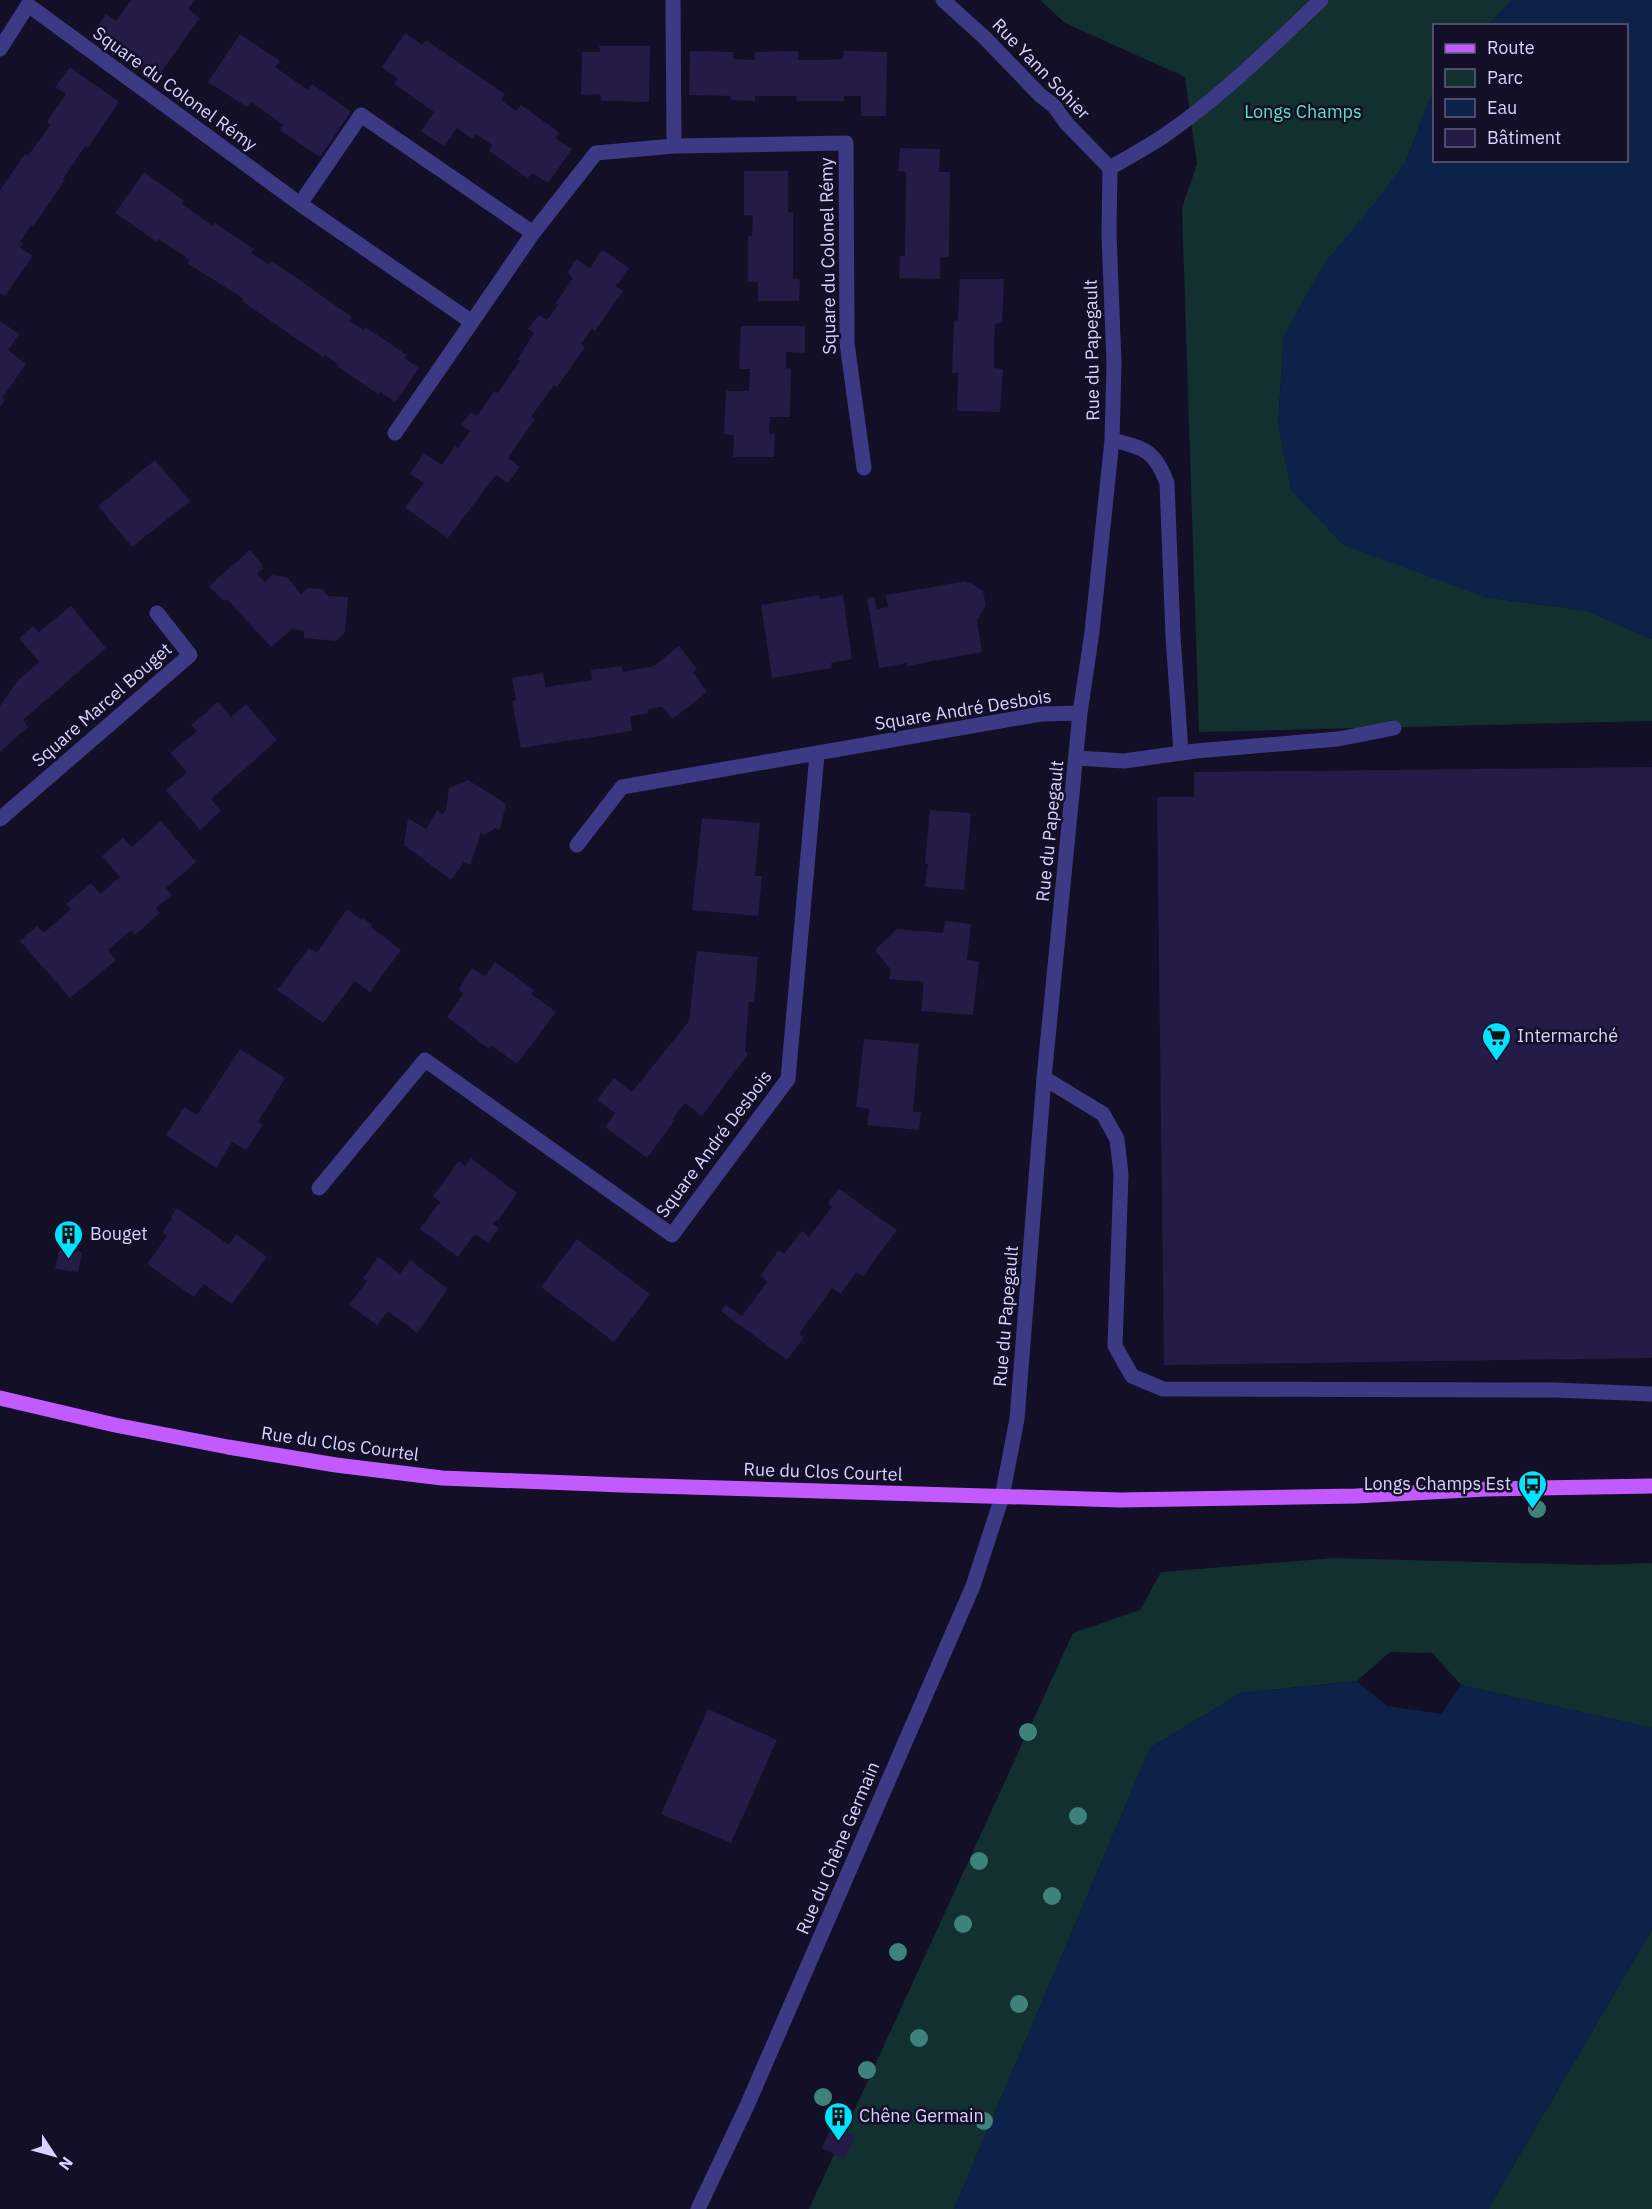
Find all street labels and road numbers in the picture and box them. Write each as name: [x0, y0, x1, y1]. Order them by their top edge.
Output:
street label: Rue Yann Sohier: [987, 13, 1096, 124]
street label: Square du Colonel Rémy: [89, 21, 262, 156]
street label: Square du Colonel Rémy: [814, 157, 841, 355]
street label: Rue du Papegault: [1079, 279, 1104, 421]
street label: Square Marcel Bouget: [27, 638, 176, 772]
street label: Square André Desbois: [873, 684, 1053, 735]
street label: Rue du Papegault: [1031, 759, 1068, 903]
street label: Square André Desbois: [651, 1065, 777, 1222]
street label: Rue du Papegault: [988, 1244, 1023, 1388]
street label: Rue du Clos Courtel: [260, 1421, 421, 1466]
street label: Rue du Clos Courtel: [743, 1457, 903, 1486]
street label: Rue du Chêne Germain: [791, 1758, 884, 1938]

